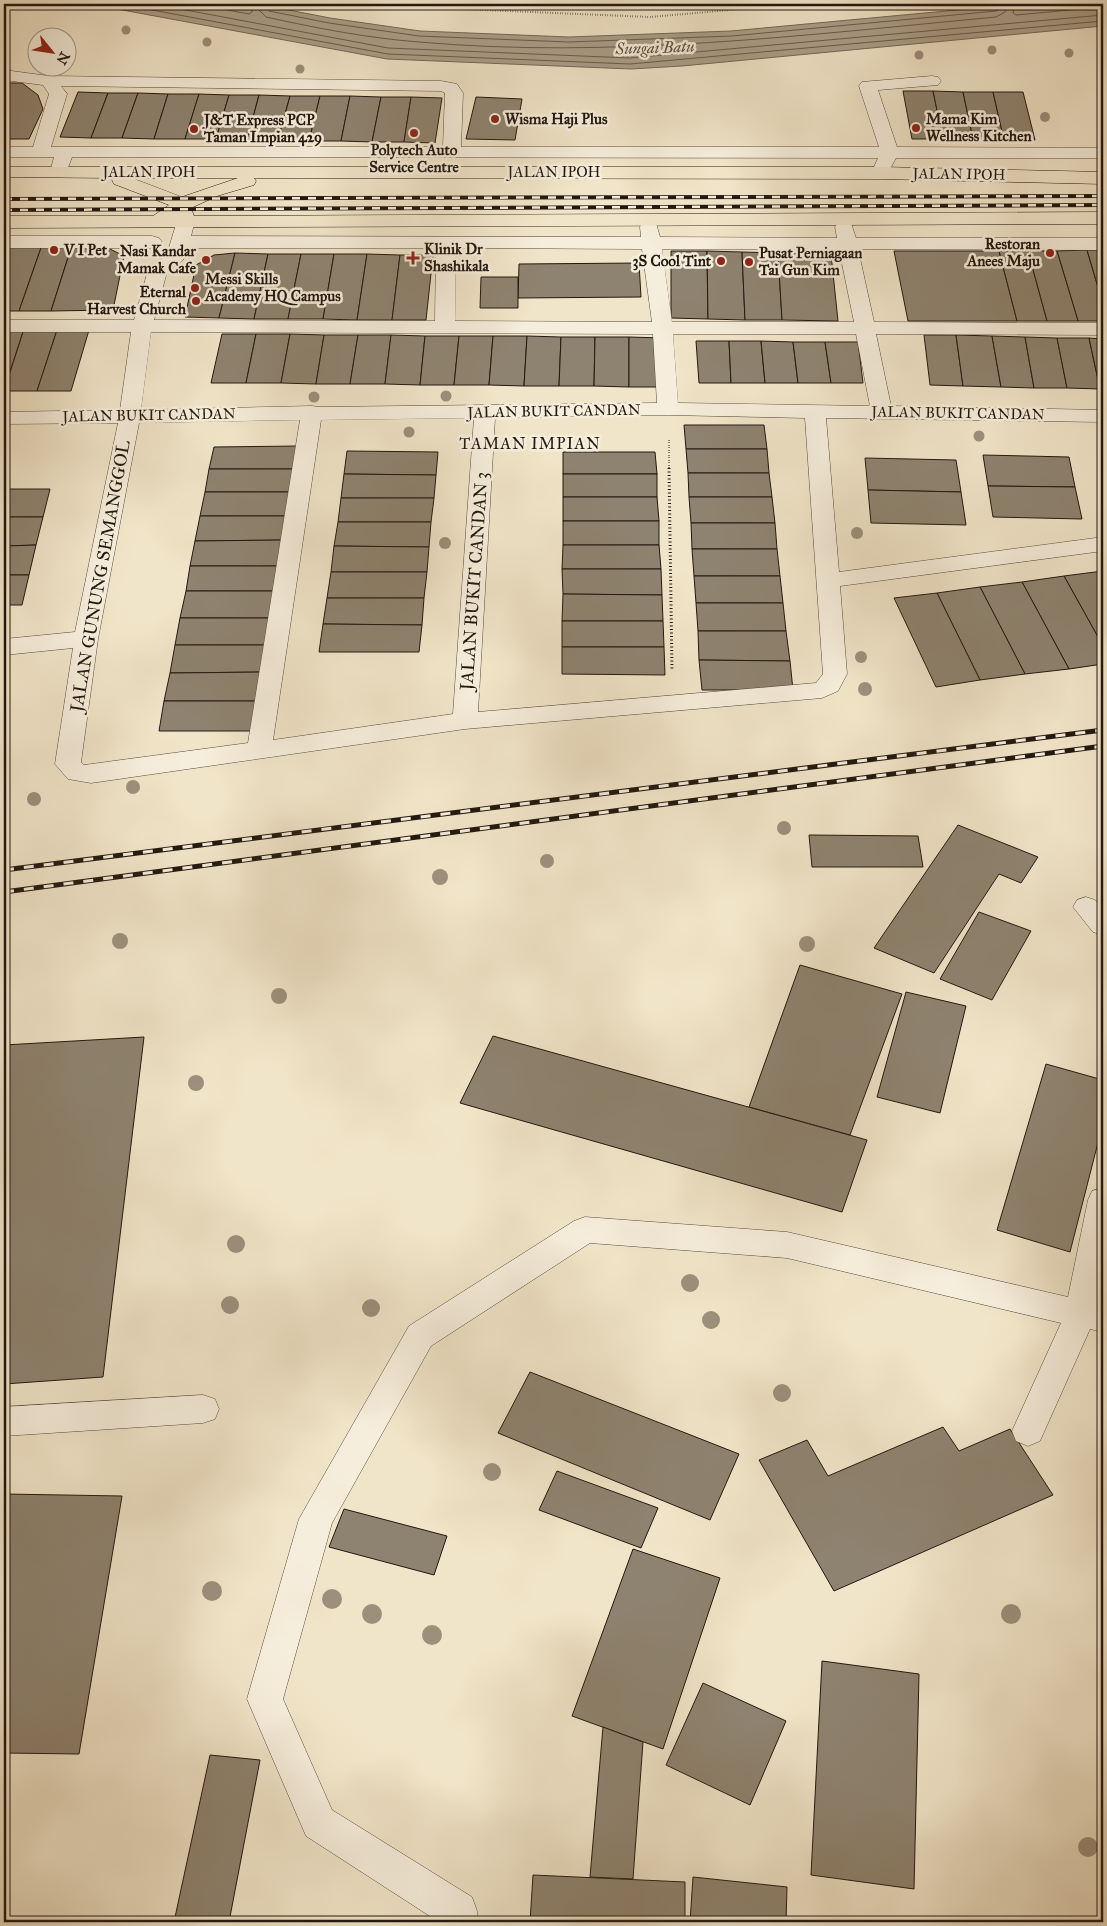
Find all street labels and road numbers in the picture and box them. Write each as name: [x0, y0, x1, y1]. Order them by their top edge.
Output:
street label: JALAN IPOH: [101, 163, 195, 182]
street label: JALAN IPOH: [506, 163, 600, 182]
street label: JALAN IPOH: [910, 164, 1006, 185]
street label: JALAN BUKIT CANDAN: [465, 400, 641, 423]
street label: JALAN BUKIT CANDAN: [869, 402, 1045, 425]
street label: JALAN BUKIT CANDAN: [60, 404, 236, 427]
street label: JALAN GUNUNG SEMANGGOL: [65, 438, 136, 716]
street label: JALAN BUKIT CANDAN 3: [455, 471, 494, 693]

